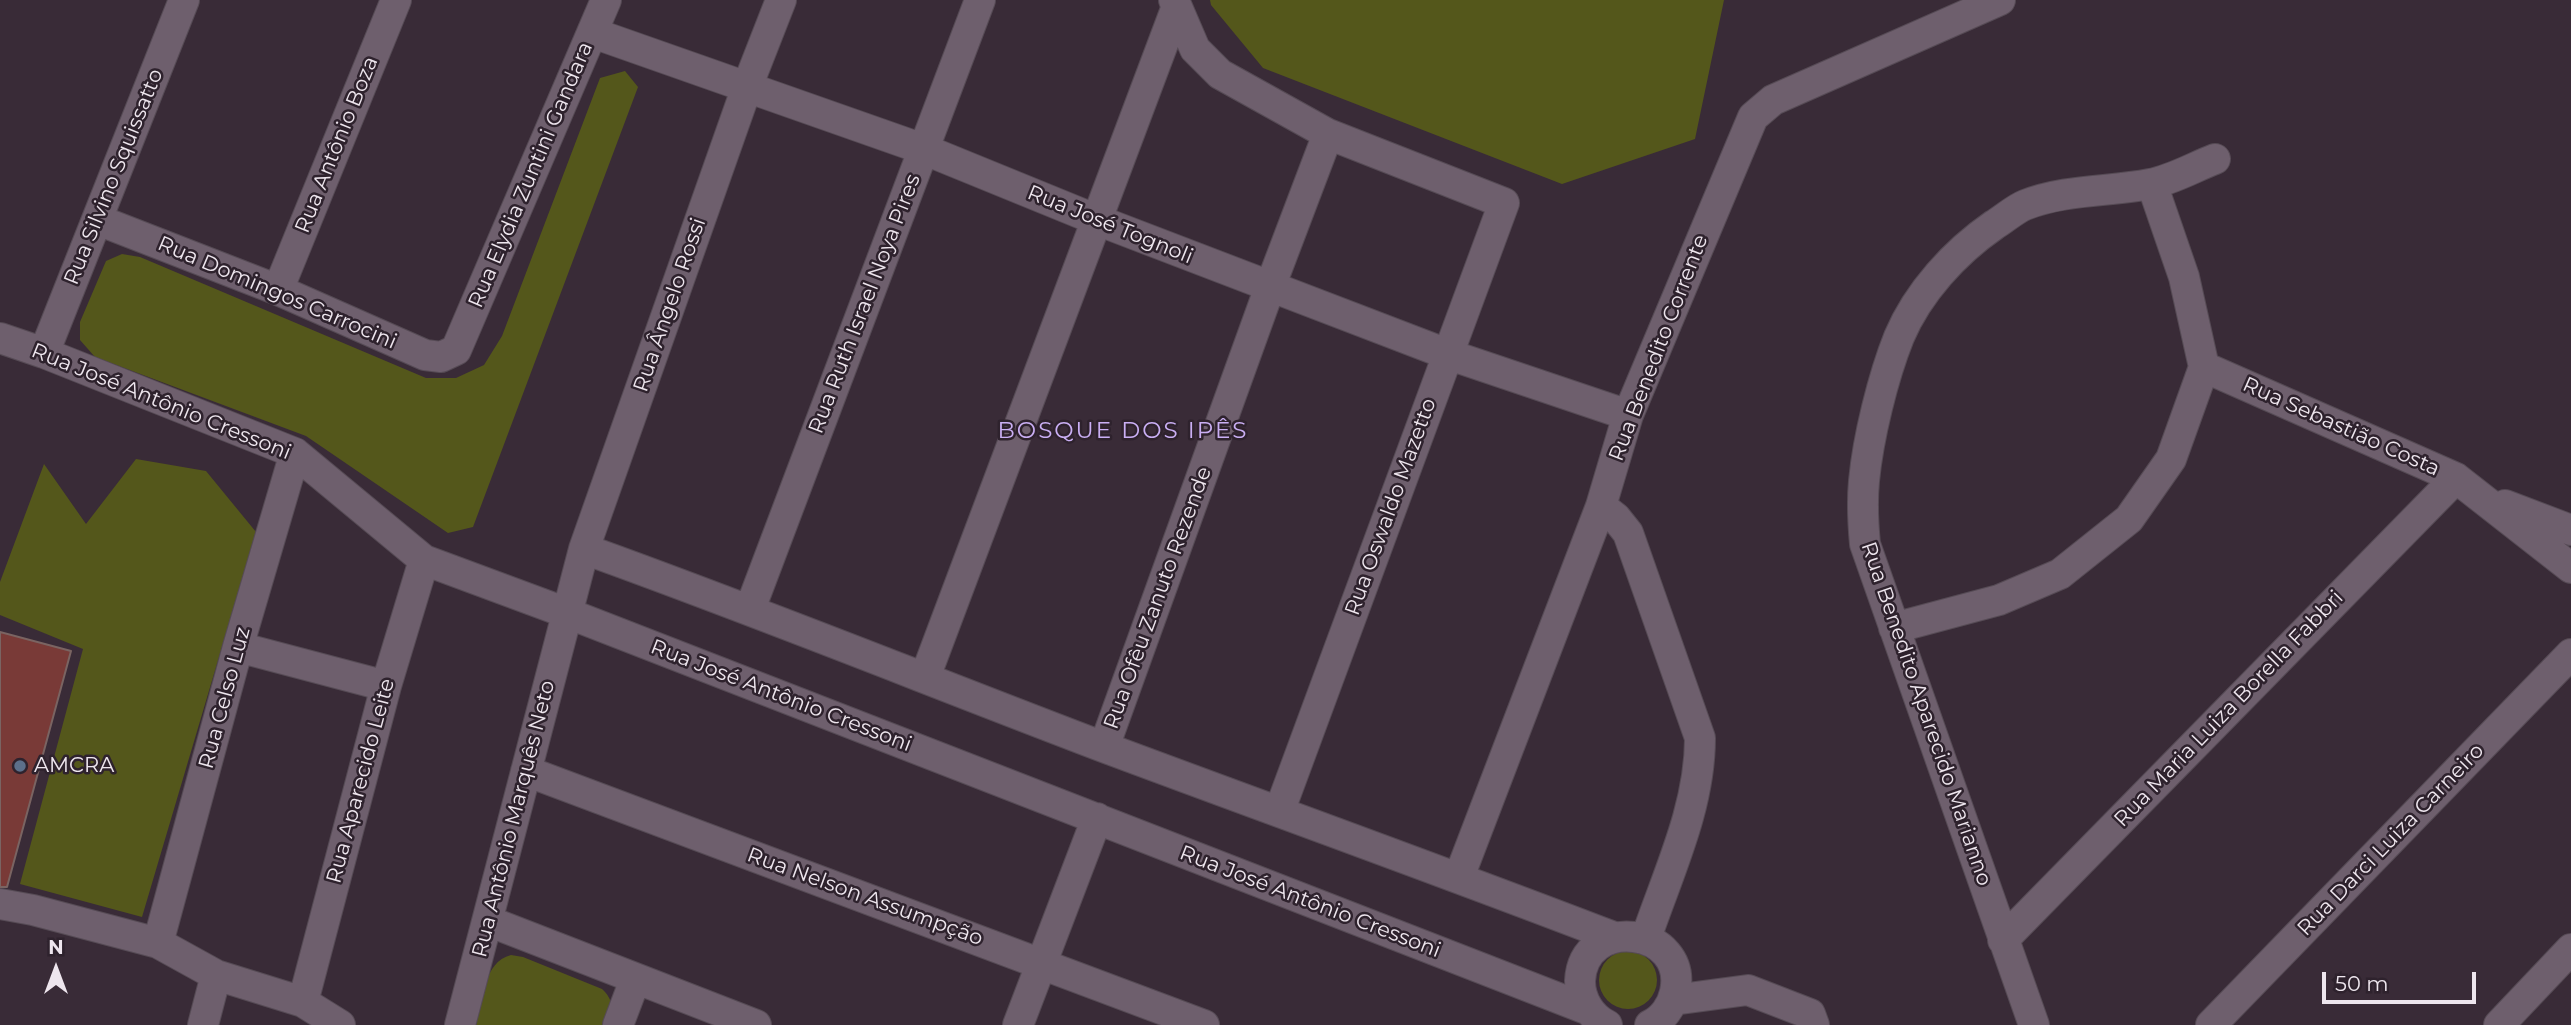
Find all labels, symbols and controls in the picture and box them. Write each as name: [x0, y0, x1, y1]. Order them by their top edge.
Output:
street label: Rua Elydia Zuntini Gandara: [463, 38, 599, 312]
street label: Rua Antônio Boza: [290, 53, 384, 237]
street label: Rua Silvino Squissatto: [59, 65, 169, 289]
street label: Rua Ruth Israel Noya Pires: [804, 171, 926, 437]
street label: Rua José Tognoli: [1023, 180, 1197, 270]
street label: Rua Ângelo Rossi: [628, 215, 712, 395]
street label: Rua Domingos Carrocini: [154, 231, 400, 355]
street label: Rua Benedito Corrente: [1604, 231, 1714, 465]
street label: Rua José Antônio Cressoni: [28, 338, 294, 466]
street label: Rua Sebastião Costa: [2239, 372, 2443, 482]
street label: Rua Oswaldo Mazetto: [1340, 395, 1442, 619]
district label: BOSQUE DOS IPÊS: [999, 417, 1247, 445]
street label: Rua Ofêu Zanuto Rezende: [1099, 463, 1217, 733]
street label: Rua Benedito Aparecido Marianno: [1855, 539, 1997, 889]
street label: Rua Maria Luiza Borella Fabbri: [2109, 586, 2349, 832]
street label: Rua Celso Luz: [194, 624, 256, 772]
street label: Rua José Antônio Cressoni: [647, 634, 915, 758]
street label: Rua Aparecido Leite: [322, 676, 400, 886]
street label: Rua Antônio Marquês Neto: [467, 678, 561, 960]
street label: Rua Darci Luiza Carneiro: [2292, 739, 2490, 941]
place label: AMCRA: [34, 753, 114, 779]
marker: AMCRA: [12, 758, 28, 774]
street label: Rua José Antônio Cressoni: [1176, 840, 1444, 964]
street label: Rua Nelson Assumpção: [744, 843, 986, 951]
north arrow: [21, 934, 91, 1004]
text: N: [48, 936, 64, 959]
scale bar: [2326, 958, 2480, 1002]
text: 50 m: [2335, 971, 2389, 996]

